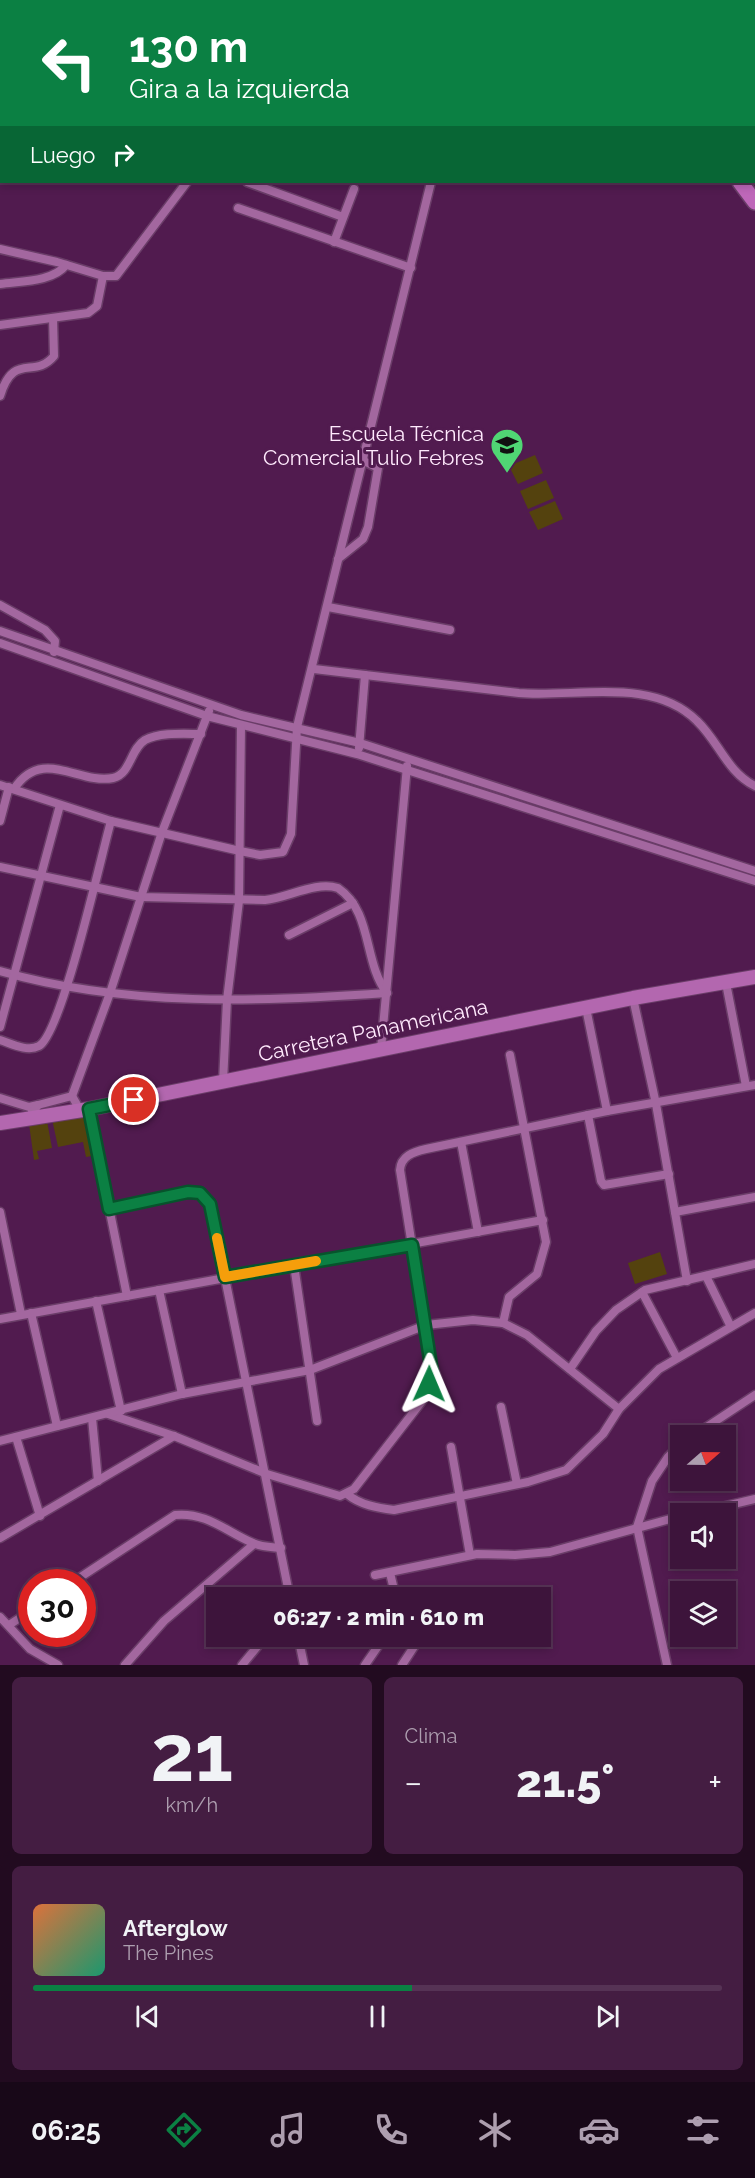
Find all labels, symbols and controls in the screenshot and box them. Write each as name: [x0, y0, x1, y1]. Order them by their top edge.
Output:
text: 130 m: [129, 23, 248, 72]
icon: left: [30, 24, 108, 102]
text: Gira a la izquierda: [129, 73, 350, 104]
icon: right: [107, 138, 140, 171]
text: Luego: [30, 142, 95, 168]
place label: Escuela Técnica Comercial Tulio Febres: [263, 421, 484, 470]
school or university icon: Escuela Técnica Comercial Tulio Febres: [489, 427, 525, 474]
street label: Carretera Panamericana: [256, 993, 490, 1067]
pin: [108, 1074, 159, 1125]
icon: arrive: [117, 1083, 150, 1116]
position arrow: [397, 1352, 461, 1416]
north arrow: [670, 1425, 736, 1491]
map controls: [670, 1425, 736, 1647]
button: sound: [670, 1503, 736, 1569]
speed limit sign: 30: [18, 1569, 96, 1647]
button: layers: [670, 1581, 736, 1647]
text: 06:27 · 2 min · 610 m: [273, 1604, 484, 1630]
text: 21: [150, 1708, 233, 1799]
text: Clima: [405, 1724, 457, 1748]
text: 21.5°: [516, 1755, 615, 1808]
text: −: [405, 1763, 422, 1802]
text: +: [708, 1763, 722, 1802]
text: km/h: [165, 1793, 218, 1817]
text: Afterglow: [123, 1915, 228, 1941]
text: The Pines: [123, 1941, 214, 1965]
icon: previous: [131, 2000, 164, 2033]
icon: pause: [361, 2000, 394, 2033]
icon: next: [591, 2000, 624, 2033]
icon: directions: [163, 2109, 205, 2151]
icon: music: [267, 2109, 309, 2151]
icon: phone: [370, 2109, 412, 2151]
icon: climate: [474, 2109, 516, 2151]
icon: car: [578, 2109, 620, 2151]
icon: filters: [682, 2109, 724, 2151]
text: 06:25: [31, 2115, 101, 2146]

